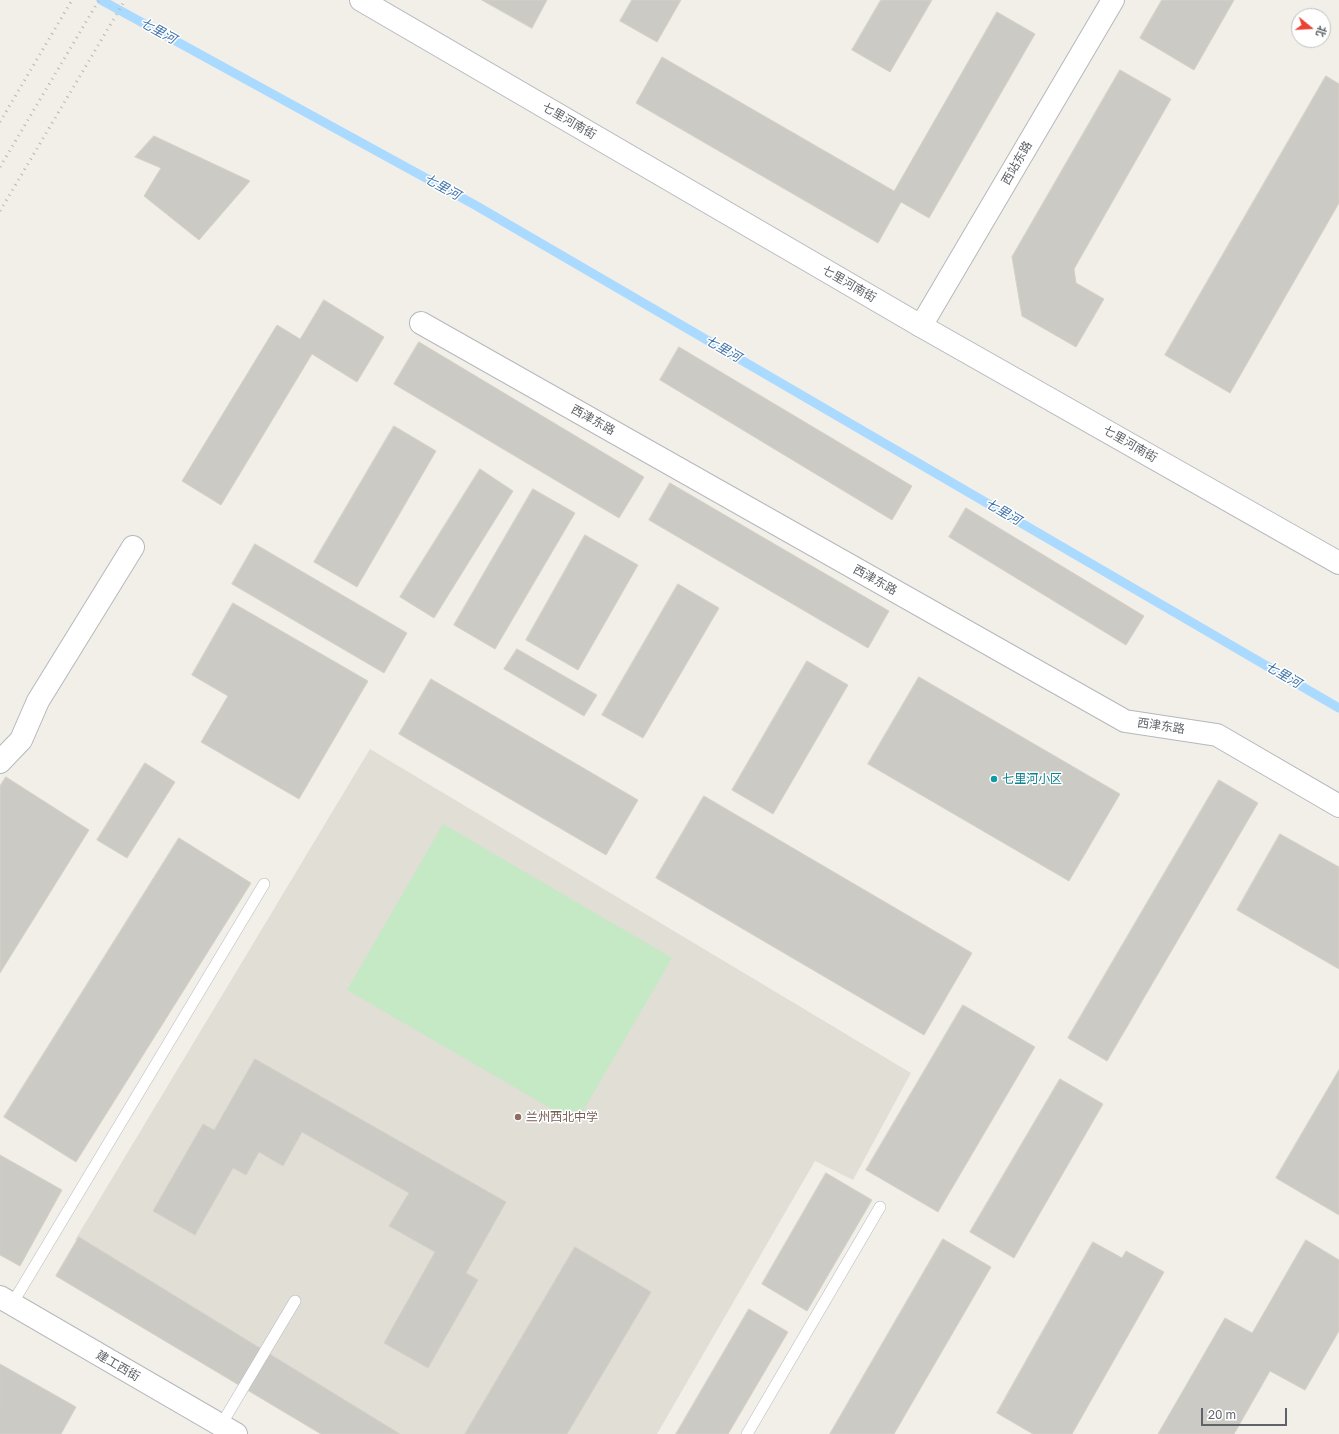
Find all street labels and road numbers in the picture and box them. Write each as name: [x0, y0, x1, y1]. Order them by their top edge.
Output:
street label: 七里河南街: [539, 100, 599, 142]
street label: 西站东路: [999, 139, 1035, 187]
street label: 七里河南街: [819, 263, 879, 305]
street label: 西津东路: [569, 402, 617, 438]
street label: 七里河南街: [1100, 423, 1160, 465]
street label: 西津东路: [851, 562, 899, 598]
street label: 西津东路: [1136, 716, 1186, 736]
street label: 建工西街: [94, 1348, 142, 1384]

